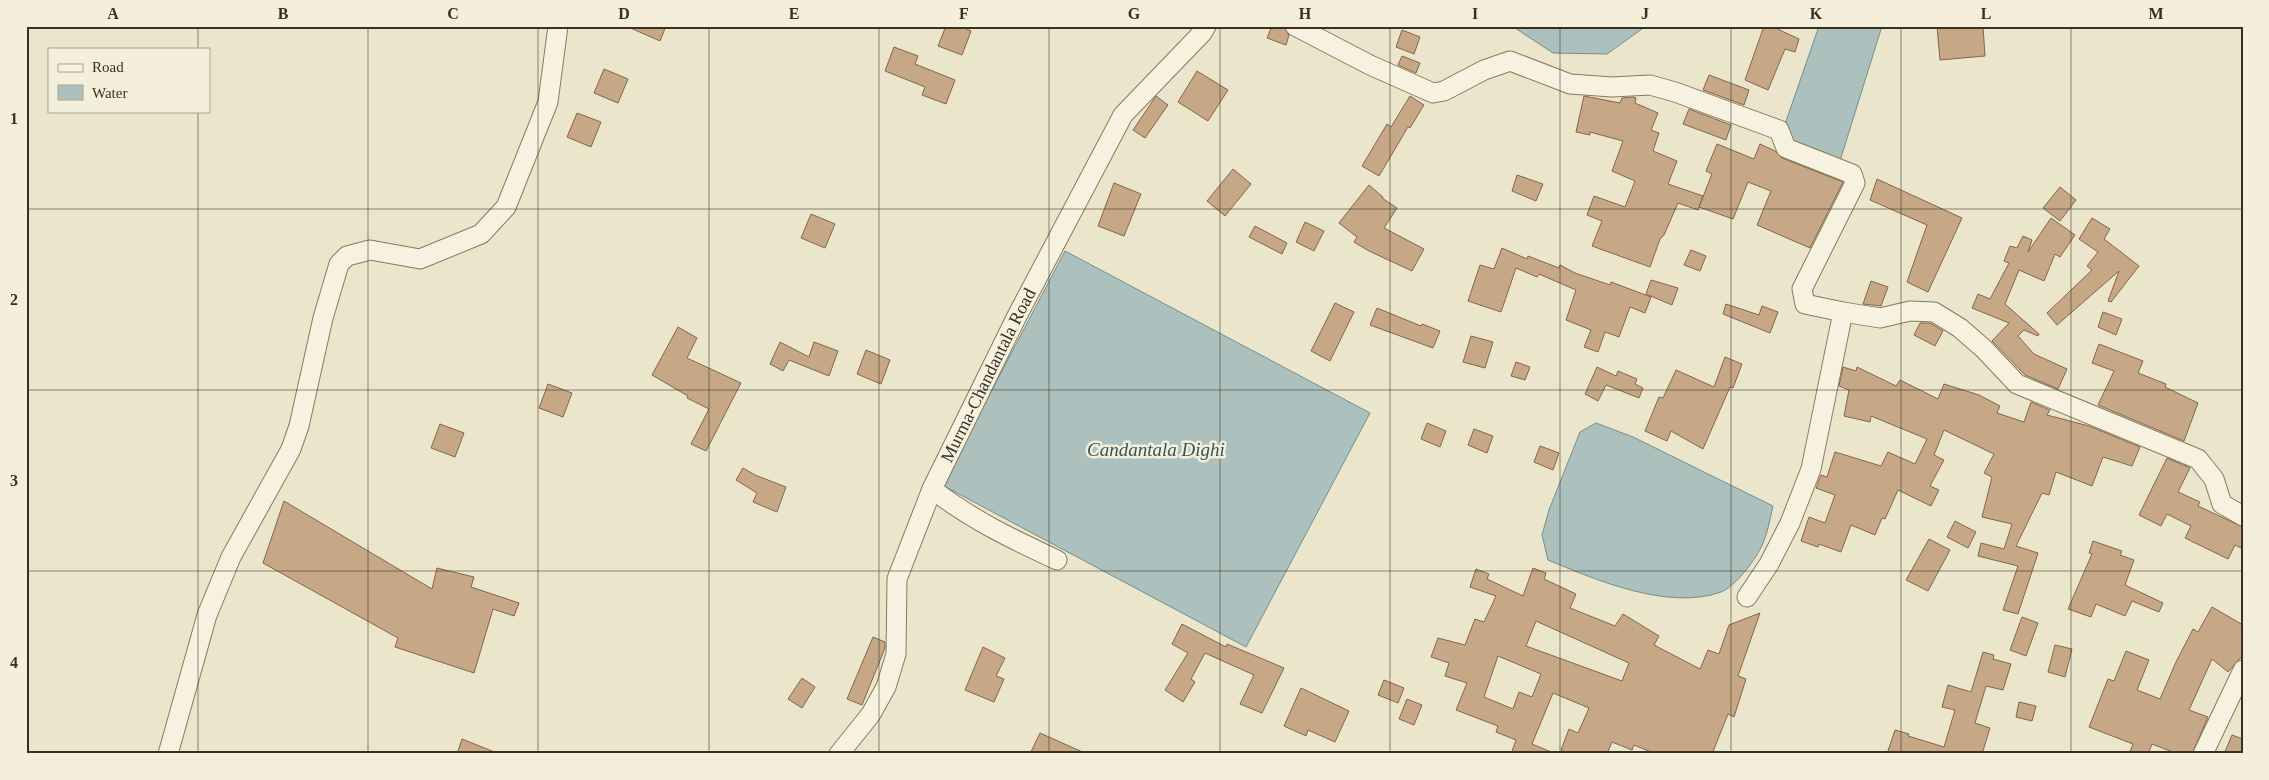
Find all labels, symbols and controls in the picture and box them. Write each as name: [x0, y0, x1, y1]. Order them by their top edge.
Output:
text: A: [107, 5, 119, 22]
text: B: [278, 5, 289, 22]
text: C: [447, 5, 459, 22]
text: D: [618, 5, 630, 22]
text: E: [789, 5, 799, 22]
text: F: [959, 5, 969, 22]
text: G: [1128, 5, 1141, 22]
text: H: [1299, 5, 1312, 22]
text: I: [1472, 5, 1478, 22]
text: J: [1641, 5, 1649, 22]
text: K: [1810, 5, 1823, 22]
text: L: [1981, 5, 1991, 22]
text: M: [2148, 5, 2164, 22]
legend: [48, 48, 210, 112]
text: Road: [92, 59, 124, 75]
text: Water: [92, 85, 127, 101]
text: 1: [10, 110, 18, 127]
street label: Murma-Chandantala Road: [937, 285, 1040, 466]
text: 2: [10, 291, 18, 308]
water label: Candantala Dighi: [1087, 439, 1225, 460]
text: 3: [10, 472, 18, 489]
text: 4: [10, 654, 18, 671]

